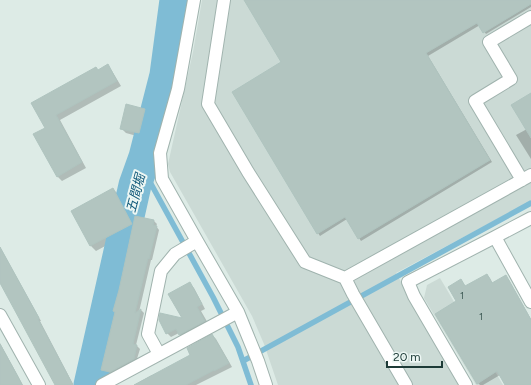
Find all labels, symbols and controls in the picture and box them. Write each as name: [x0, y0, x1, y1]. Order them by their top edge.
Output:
water label: 五間堀: [123, 170, 148, 214]
house number: 1: [460, 289, 464, 302]
house number: 1: [479, 310, 483, 323]
scale bar: [387, 343, 442, 369]
text: 20 m: [393, 350, 421, 364]

